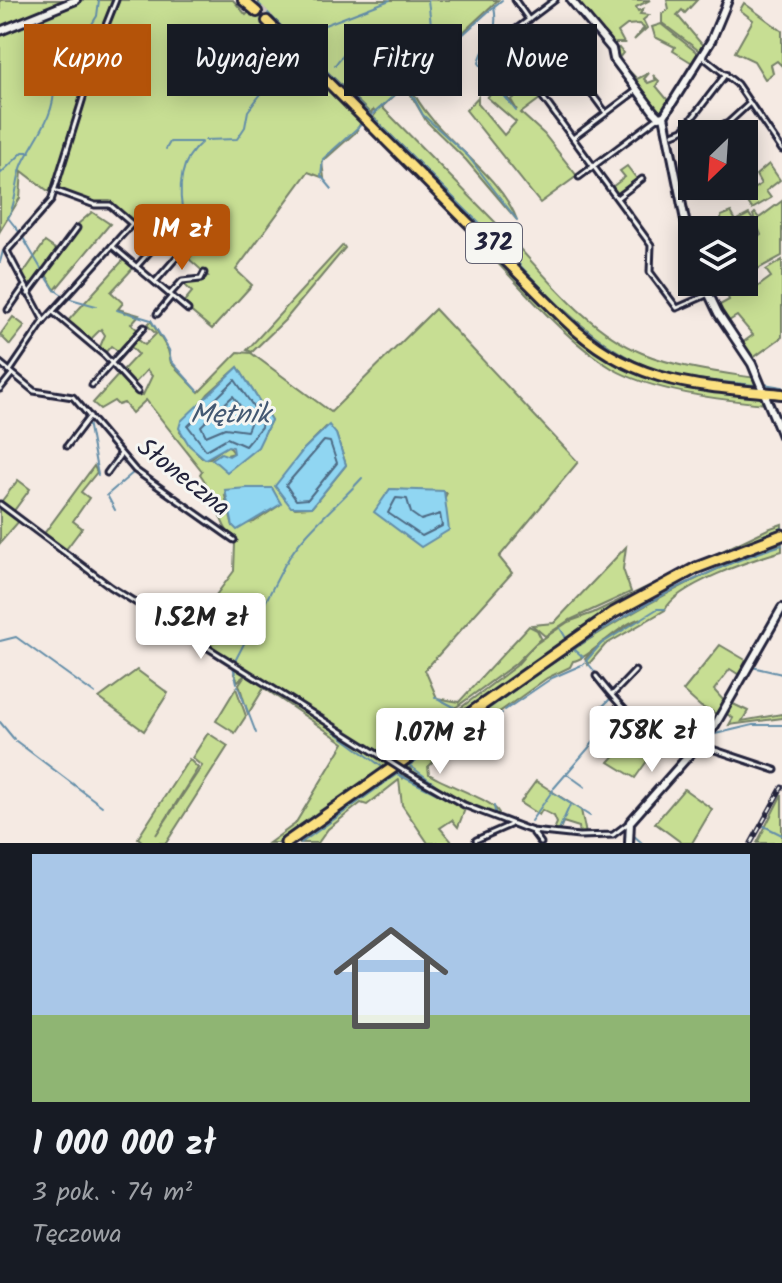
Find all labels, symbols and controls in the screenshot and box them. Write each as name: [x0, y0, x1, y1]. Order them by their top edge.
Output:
chip: Kupno: [24, 24, 151, 96]
chip: Wynajem: [167, 24, 328, 96]
chip: Filtry: [344, 24, 462, 96]
chip: Nowe: [478, 24, 597, 96]
north arrow: [678, 120, 758, 200]
map controls: [678, 120, 758, 296]
pin: 1M zł: [126, 204, 238, 272]
text: 1M zł: [152, 209, 212, 251]
button: layers: [678, 216, 758, 296]
road number: 372: [466, 223, 522, 263]
water label: Mętnik: [190, 393, 274, 438]
street label: Słoneczna: [127, 428, 239, 528]
pin: 1.52M zł: [118, 593, 284, 661]
text: 1.52M zł: [154, 598, 248, 640]
pin: 758K zł: [578, 706, 726, 774]
pin: 1.07M zł: [357, 708, 523, 776]
text: 758K zł: [608, 711, 696, 753]
text: 1.07M zł: [394, 713, 486, 755]
icon: home: [319, 906, 463, 1050]
text: 1 000 000 zł: [32, 1118, 216, 1172]
text: 3 pok. · 74 m²: [32, 1172, 192, 1214]
text: Tęczowa: [32, 1214, 122, 1256]

